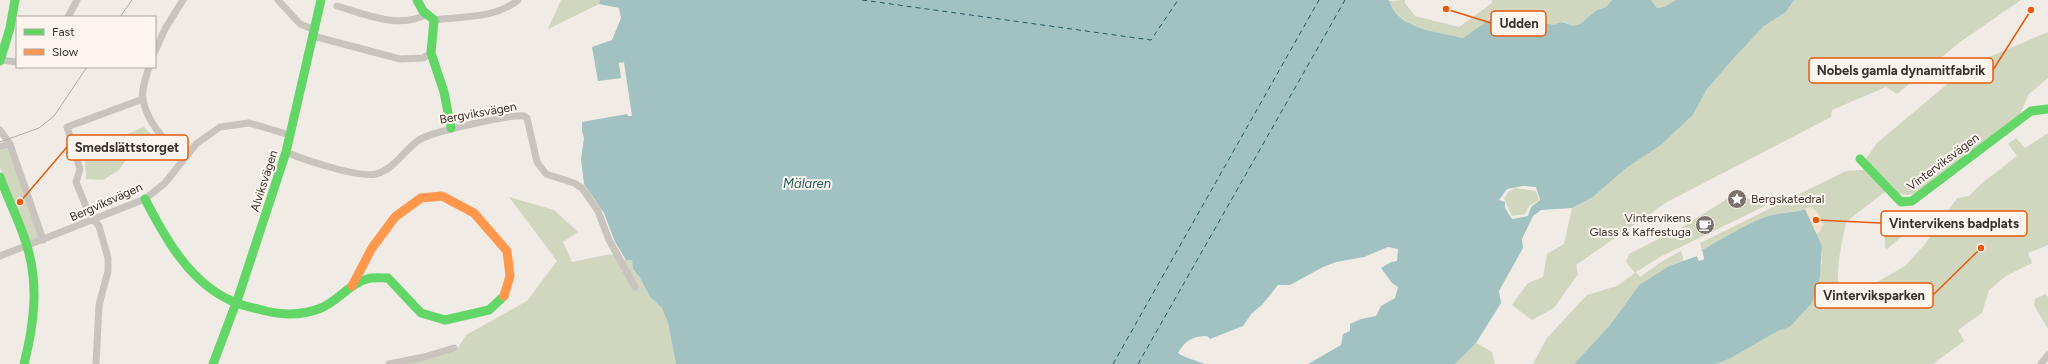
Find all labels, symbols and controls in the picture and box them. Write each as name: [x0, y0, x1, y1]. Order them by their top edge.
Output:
callout: Udden: [1491, 11, 1546, 36]
legend: [16, 16, 156, 68]
text: Udden: [1499, 16, 1539, 31]
text: Fast: [52, 25, 75, 39]
text: Slow: [52, 45, 79, 59]
callout: Nobels gamla dynamitfabrik: [1809, 58, 1993, 83]
text: Nobels gamla dynamitfabrik: [1817, 63, 1985, 78]
street label: Bergviksvägen: [438, 99, 518, 127]
street label: Vinterviksvägen: [1904, 130, 1982, 193]
callout: Smedslättstorget: [67, 135, 188, 160]
text: Smedslättstorget: [75, 140, 179, 155]
street label: Alviksvägen: [247, 148, 281, 214]
water label: Mälaren: [783, 176, 831, 191]
street label: Bergviksvägen: [67, 180, 145, 224]
place icon: Bergskatedral: [1726, 188, 1748, 210]
place label: Bergskatedral: [1751, 192, 1824, 206]
place label: Vintervikens Glass & Kaffestuga: [1590, 211, 1691, 239]
callout: Vintervikens badplats: [1881, 211, 2027, 236]
cafe icon: Vintervikens Glass & Kaffestuga: [1694, 214, 1716, 236]
text: Vintervikens badplats: [1889, 216, 2019, 231]
callout: Vinterviksparken: [1815, 283, 1933, 308]
text: Vinterviksparken: [1823, 288, 1925, 303]

